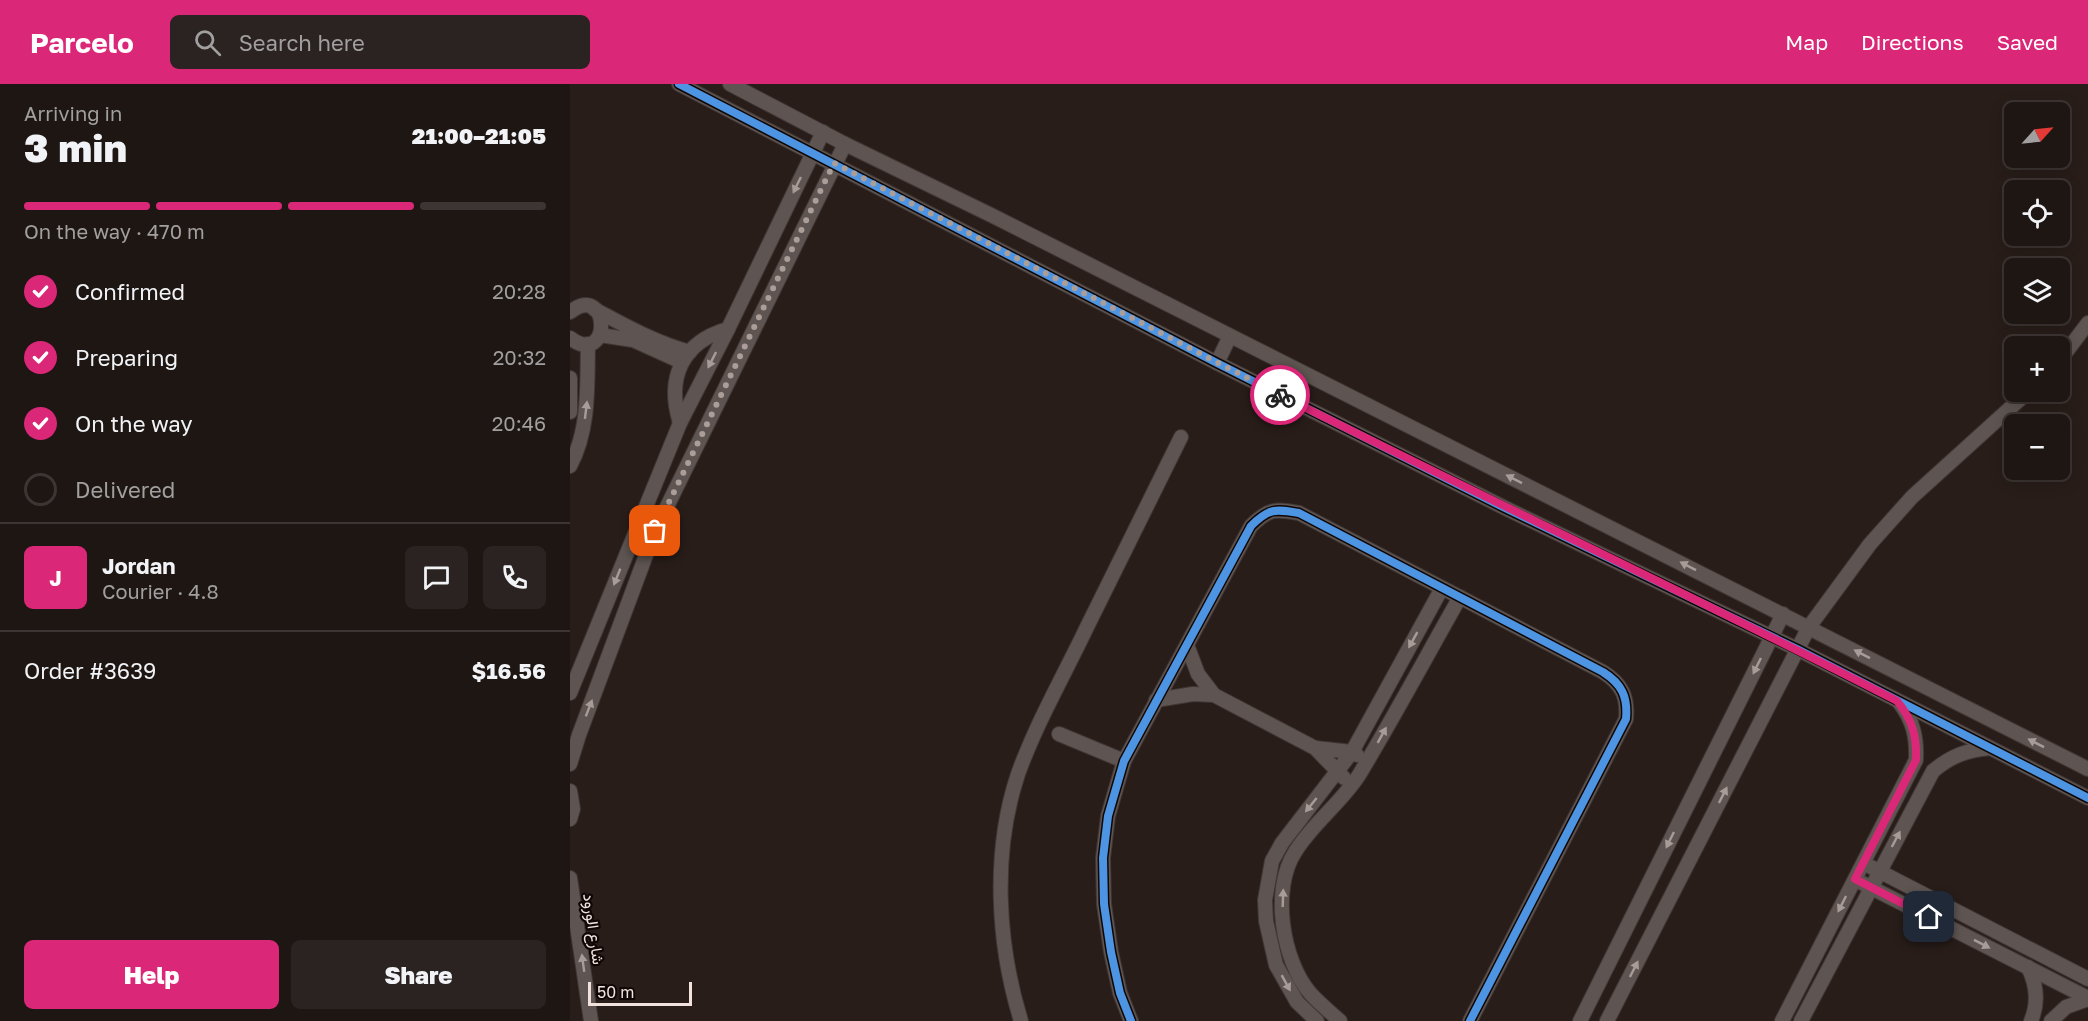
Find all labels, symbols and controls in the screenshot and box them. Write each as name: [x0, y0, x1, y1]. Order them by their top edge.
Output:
search box: [170, 15, 590, 69]
text: Parcelo: [30, 26, 134, 59]
icon: search: [191, 26, 224, 59]
text: Search here: [239, 29, 365, 56]
text: Map: [1785, 29, 1828, 55]
text: Directions: [1861, 29, 1964, 55]
text: Saved: [1997, 29, 2058, 55]
text: Arriving in: [24, 101, 122, 125]
north arrow: [2004, 102, 2070, 168]
map controls: [2004, 102, 2070, 480]
text: 21:00–21:05: [412, 122, 546, 149]
text: 3 min: [24, 124, 127, 171]
one-way arrow: [793, 176, 802, 193]
button: locate: [2004, 180, 2070, 246]
text: On the way · 470 m: [24, 219, 205, 243]
button: layers: [2004, 258, 2070, 324]
icon: check: [24, 275, 57, 308]
text: Confirmed: [75, 278, 185, 305]
text: 20:28: [492, 279, 546, 303]
button: +: [2004, 336, 2070, 402]
icon: check: [24, 341, 57, 374]
text: Preparing: [75, 344, 178, 371]
text: 20:32: [493, 345, 546, 369]
one-way arrow: [708, 352, 717, 369]
courier: [1250, 365, 1310, 425]
icon: bike: [1264, 379, 1297, 412]
one-way arrow: [581, 400, 590, 419]
icon: check: [24, 407, 57, 440]
text: On the way: [75, 410, 193, 437]
text: 20:46: [492, 411, 546, 435]
button: −: [2004, 414, 2070, 480]
one-way arrow: [1505, 474, 1522, 484]
text: Delivered: [75, 476, 175, 503]
pin: [629, 505, 680, 556]
icon: bag: [638, 514, 671, 547]
button: chat: [405, 546, 468, 609]
button: phone: [483, 546, 546, 609]
text: Jordan: [102, 552, 176, 579]
one-way arrow: [1679, 562, 1697, 572]
text: J: [49, 564, 62, 591]
one-way arrow: [612, 569, 622, 587]
text: Courier · 4.8: [102, 579, 219, 603]
one-way arrow: [1408, 632, 1419, 648]
one-way arrow: [1853, 649, 1870, 659]
text: Order #3639: [24, 657, 156, 684]
text: $16.56: [472, 657, 546, 684]
one-way arrow: [1752, 657, 1761, 674]
one-way arrow: [584, 699, 594, 717]
one-way arrow: [1377, 726, 1387, 743]
one-way arrow: [2027, 738, 2045, 748]
one-way arrow: [1718, 787, 1728, 804]
one-way arrow: [1306, 798, 1318, 813]
one-way arrow: [1891, 830, 1901, 847]
one-way arrow: [1665, 832, 1674, 849]
one-way arrow: [1278, 888, 1287, 907]
pin: [1903, 891, 1954, 942]
street label: شارع الورود: [577, 892, 609, 966]
one-way arrow: [1837, 896, 1847, 913]
icon: home: [1912, 900, 1945, 933]
one-way arrow: [1974, 939, 1991, 949]
button: Help: [24, 940, 279, 1009]
button: Share: [291, 940, 546, 1009]
one-way arrow: [578, 954, 587, 973]
one-way arrow: [1629, 960, 1639, 977]
one-way arrow: [1281, 975, 1291, 992]
scale bar: [588, 979, 692, 1006]
text: 50 m: [597, 982, 634, 1002]

